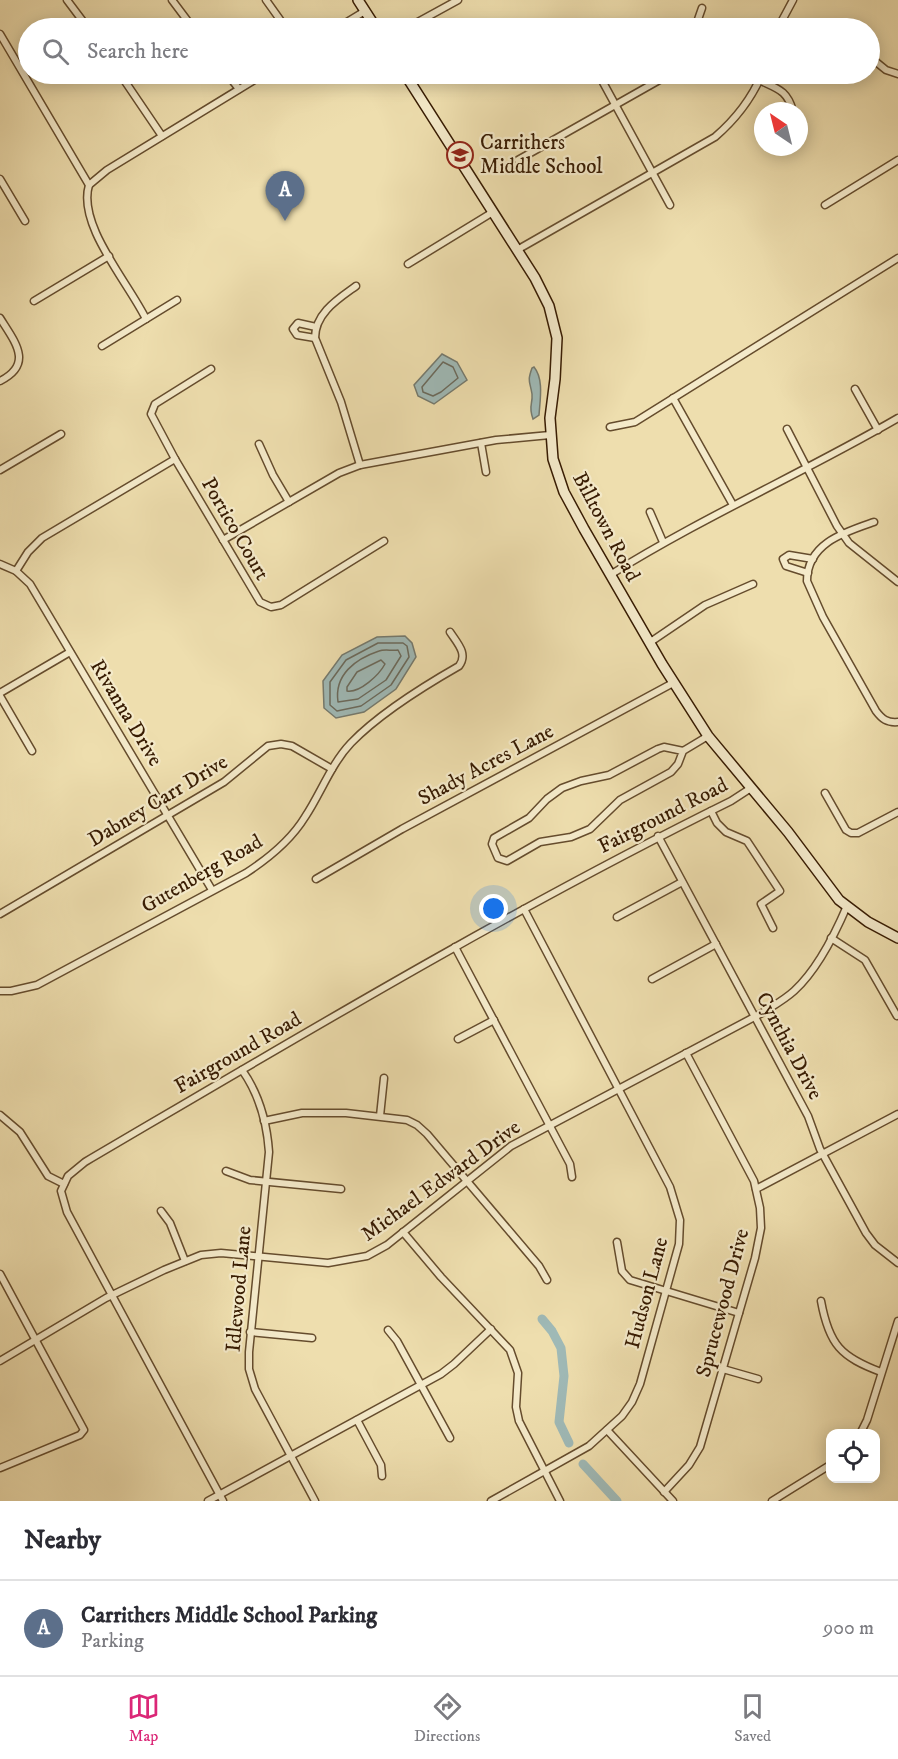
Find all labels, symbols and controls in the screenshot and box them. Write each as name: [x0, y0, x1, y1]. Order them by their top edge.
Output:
search box: [18, 18, 880, 84]
icon: search: [39, 35, 72, 68]
text: Search here: [87, 38, 189, 65]
north arrow: [754, 102, 808, 156]
place label: Carrithers Middle School: [480, 130, 603, 180]
school or university icon: Carrithers Middle School: [445, 140, 475, 170]
pin: A: [266, 172, 304, 221]
street label: Billtown Road: [566, 468, 646, 587]
street label: Portico Court: [195, 473, 275, 585]
street label: Rivanna Drive: [84, 655, 168, 771]
street label: Shady Acres Lane: [414, 718, 559, 812]
street label: Dabney Carr Drive: [84, 749, 233, 853]
street label: Fairground Road: [594, 772, 733, 860]
street label: Gutenberg Road: [137, 829, 268, 919]
your location: [479, 894, 508, 923]
street label: Cynthia Drive: [750, 988, 828, 1104]
street label: Fairground Road: [170, 1006, 307, 1100]
street label: Michael Edward Drive: [356, 1114, 526, 1247]
street label: Idlewood Lane: [221, 1225, 257, 1353]
street label: Sprucewood Drive: [691, 1226, 755, 1380]
street label: Hudson Lane: [620, 1234, 674, 1352]
map controls: [826, 1429, 880, 1483]
button: locate: [826, 1429, 880, 1483]
text: Nearby: [24, 1524, 101, 1557]
text: Carrithers Middle School Parking: [81, 1602, 377, 1629]
text: A: [37, 1616, 50, 1641]
text: 900 m: [823, 1616, 874, 1641]
text: Parking: [81, 1629, 144, 1654]
tab: Map: [127, 1690, 160, 1746]
tab: Directions: [414, 1690, 480, 1746]
tab: Saved: [734, 1690, 771, 1746]

